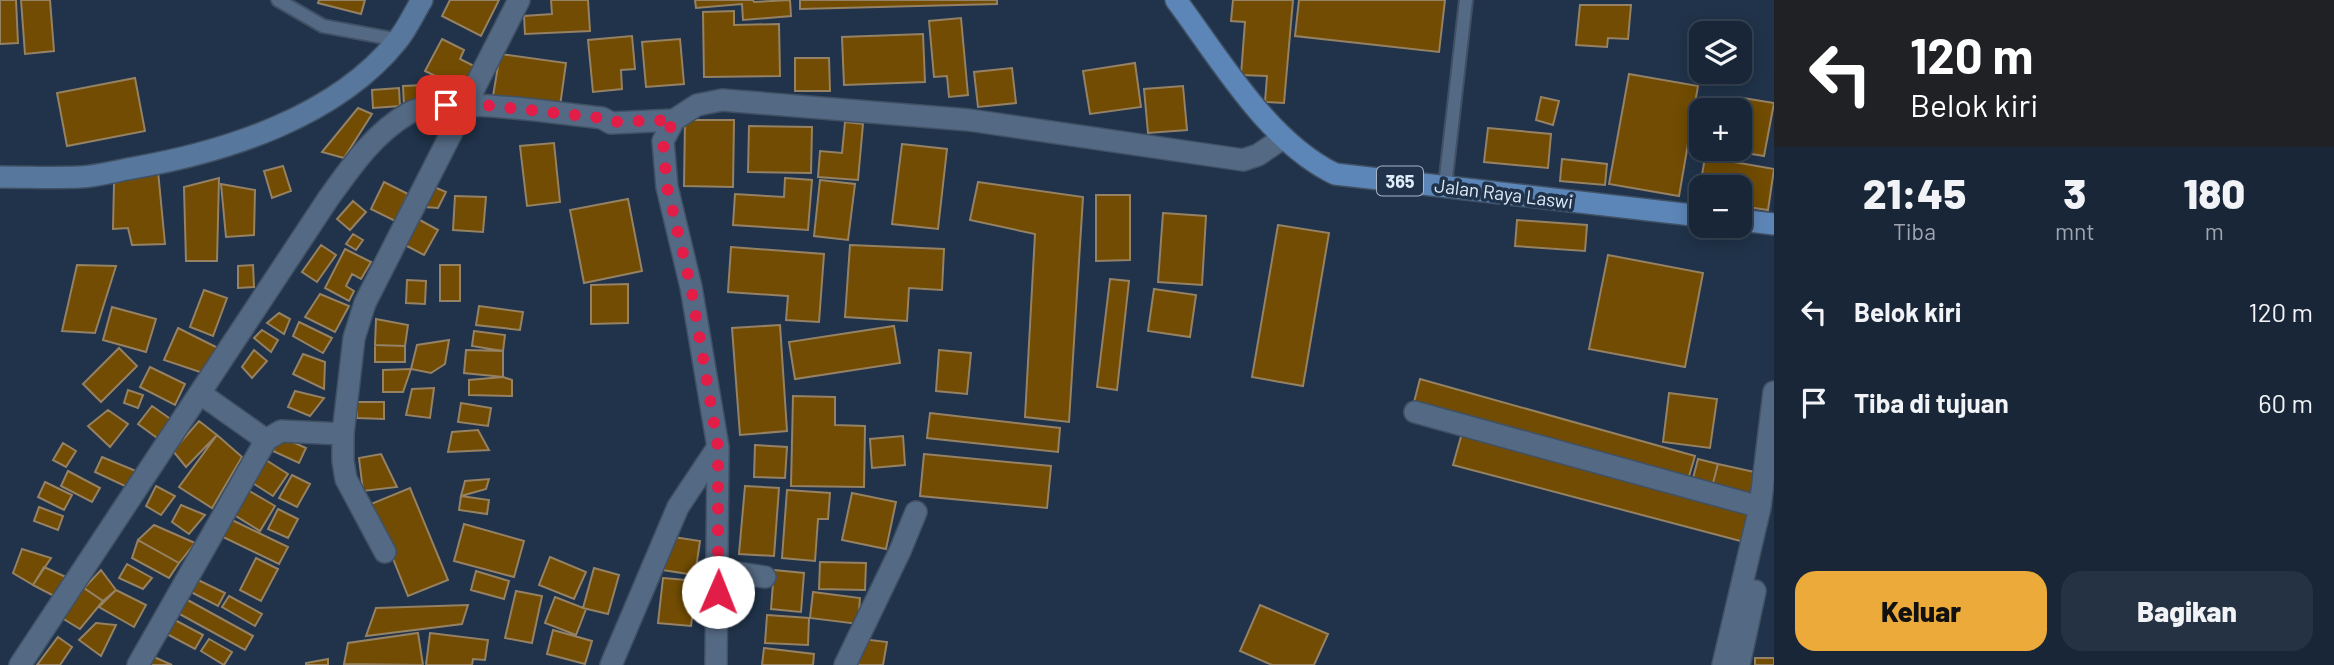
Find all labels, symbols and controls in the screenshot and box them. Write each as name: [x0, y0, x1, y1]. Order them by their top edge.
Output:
map controls: [1689, 21, 1752, 238]
button: layers: [1689, 21, 1752, 84]
text: 120 m: [1910, 25, 2033, 84]
icon: left: [1795, 28, 1886, 119]
pin: [416, 75, 476, 135]
text: Belok kiri: [1910, 85, 2038, 123]
icon: arrive: [427, 86, 465, 124]
button: +: [1689, 98, 1752, 161]
road number: 365: [1377, 166, 1423, 196]
text: 21:45: [1863, 167, 1966, 217]
text: 3: [2063, 167, 2086, 217]
text: 180: [2183, 167, 2245, 217]
street label: Jalan Raya Laswi: [1433, 173, 1575, 213]
button: −: [1689, 175, 1752, 238]
text: Tiba: [1893, 217, 1936, 245]
text: mnt: [2055, 217, 2095, 245]
text: m: [2205, 217, 2224, 245]
icon: left: [1795, 293, 1833, 331]
text: Belok kiri: [1854, 296, 1961, 327]
text: 120 m: [2249, 296, 2313, 327]
icon: arrive: [1795, 384, 1833, 422]
text: Tiba di tujuan: [1854, 387, 2009, 418]
text: 60 m: [2258, 387, 2313, 418]
position arrow: [681, 555, 755, 629]
button: Keluar: [1795, 571, 2047, 651]
button: Bagikan: [2061, 571, 2313, 651]

